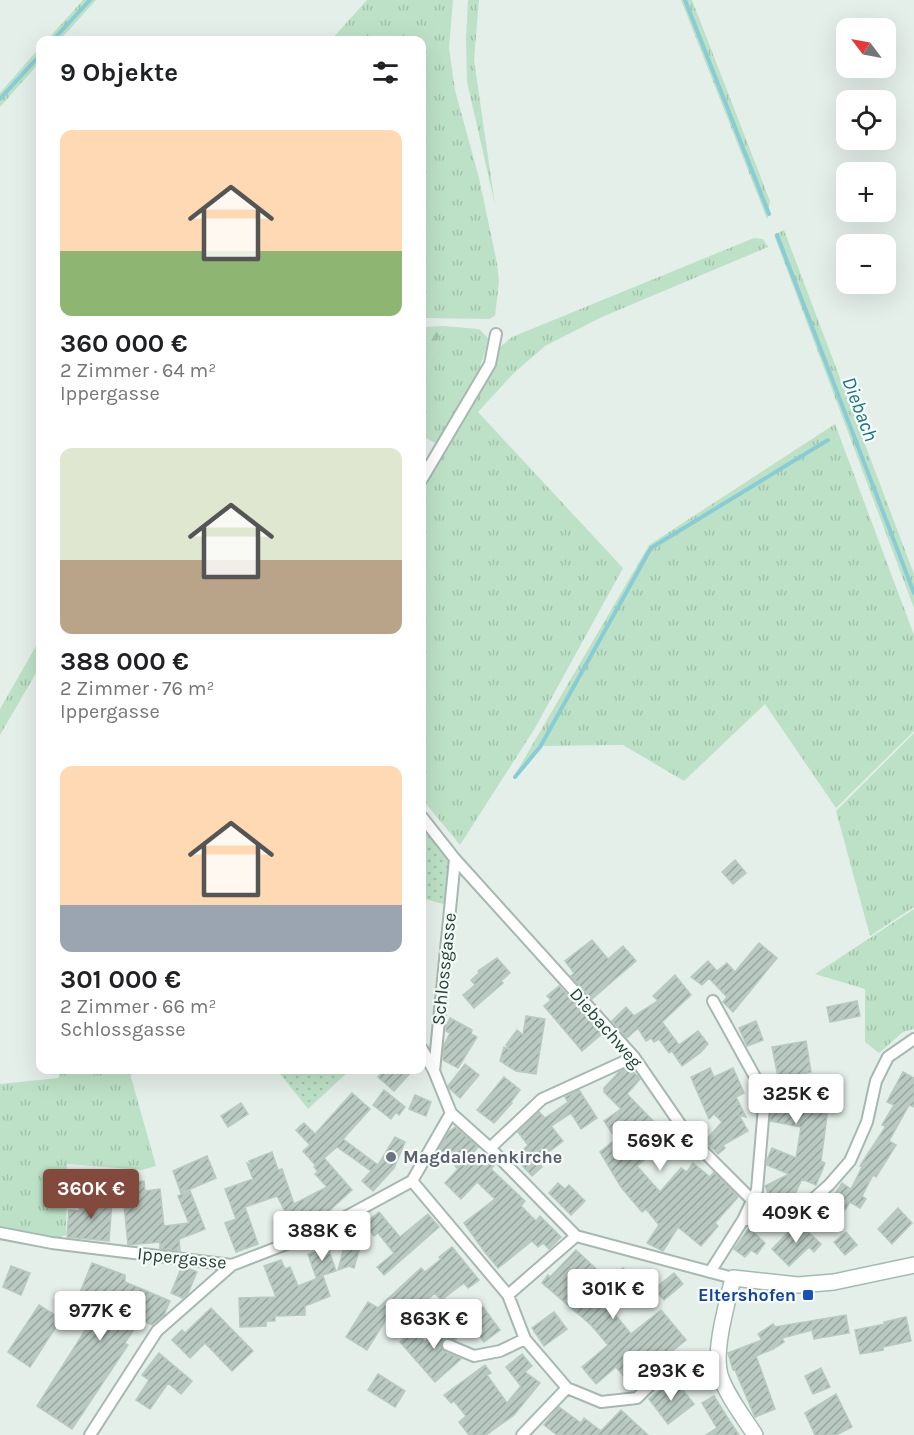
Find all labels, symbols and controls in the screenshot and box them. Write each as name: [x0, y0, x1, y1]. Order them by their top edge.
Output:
north arrow: [836, 18, 896, 78]
map controls: [836, 18, 896, 294]
icon: filters: [369, 56, 402, 89]
text: 9 Objekte: [60, 57, 178, 88]
button: locate: [836, 90, 896, 150]
button: +: [836, 162, 896, 222]
icon: home: [177, 169, 285, 277]
button: −: [836, 234, 896, 294]
text: 360 000 €: [60, 328, 187, 359]
text: 2 Zimmer · 64 m²: [60, 359, 216, 382]
water label: Diebach: [837, 373, 883, 445]
text: Ippergasse: [60, 382, 160, 405]
icon: home: [177, 487, 285, 595]
text: 388 000 €: [60, 646, 189, 677]
text: 2 Zimmer · 76 m²: [60, 677, 214, 700]
text: Ippergasse: [60, 700, 160, 723]
icon: home: [177, 805, 285, 913]
street label: Schlossgasse: [427, 912, 461, 1026]
text: 301 000 €: [60, 964, 181, 995]
street label: Diebachweg: [565, 983, 647, 1073]
text: 2 Zimmer · 66 m²: [60, 995, 217, 1018]
text: Schlossgasse: [60, 1018, 186, 1041]
pin: 325K €: [747, 1074, 845, 1125]
text: 325K €: [763, 1082, 830, 1105]
pin: 569K €: [611, 1121, 709, 1172]
text: 569K €: [627, 1129, 693, 1152]
place label: Magdalenenkirche: [403, 1146, 562, 1168]
marker: Magdalenenkirche: [384, 1150, 398, 1164]
pin: 360K €: [42, 1169, 140, 1220]
text: 360K €: [57, 1177, 125, 1200]
pin: 409K €: [747, 1193, 845, 1244]
text: 409K €: [762, 1201, 830, 1224]
pin: 388K €: [273, 1211, 371, 1262]
text: 388K €: [287, 1219, 357, 1242]
street label: Ippergasse: [136, 1242, 228, 1274]
pin: 301K €: [564, 1269, 662, 1320]
text: 301K €: [581, 1277, 645, 1300]
place label: Eltershofen: [698, 1284, 796, 1306]
marker: Eltershofen: [801, 1288, 815, 1302]
pin: 977K €: [51, 1291, 149, 1342]
text: 977K €: [69, 1299, 131, 1322]
pin: 863K €: [385, 1299, 483, 1350]
text: 863K €: [400, 1307, 468, 1330]
pin: 293K €: [622, 1351, 720, 1402]
text: 293K €: [637, 1359, 705, 1382]

